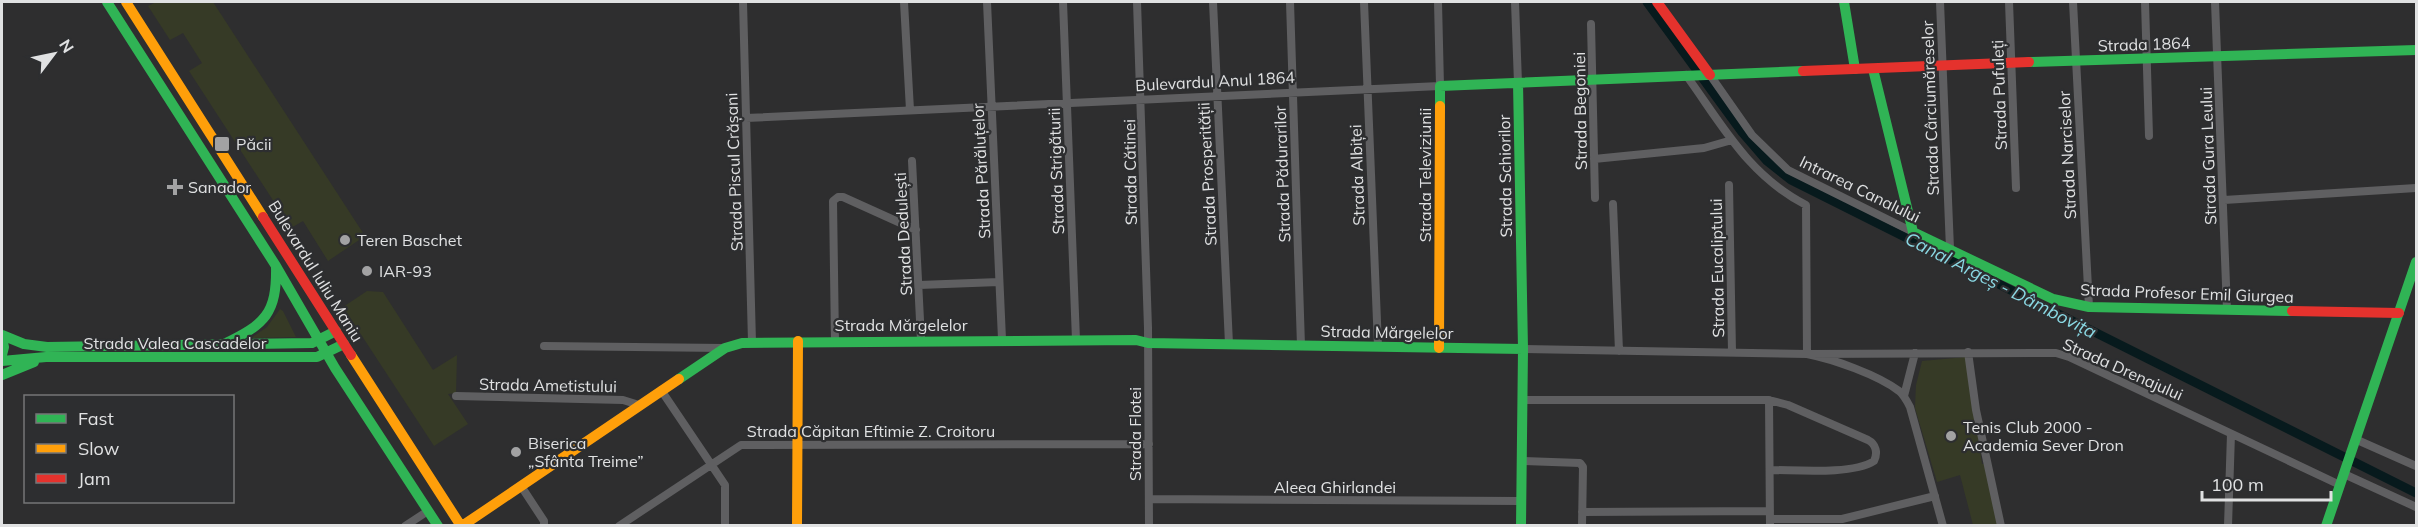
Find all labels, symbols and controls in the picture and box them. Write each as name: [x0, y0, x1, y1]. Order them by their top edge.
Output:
street label: Strada Cârciumăreselor: [1917, 20, 1943, 196]
north arrow: [24, 24, 84, 84]
street label: Strada 1864: [2097, 32, 2191, 56]
text: N: [55, 36, 78, 56]
street label: Strada Pufuleți: [1987, 40, 2011, 150]
street label: Strada Begoniei: [1569, 52, 1591, 170]
street label: Bulevardul Anul 1864: [1135, 67, 1296, 95]
street label: Strada Gura Leului: [2196, 87, 2220, 225]
street label: Strada Narciselor: [2054, 90, 2080, 220]
street label: Strada Piscul Crășani: [721, 92, 747, 252]
street label: Strada Prosperității: [1193, 102, 1221, 246]
street label: Strada Părăluțelor: [967, 103, 995, 239]
street label: Strada Pădurarilor: [1270, 105, 1294, 243]
street label: Strada Strigăturii: [1044, 107, 1068, 235]
street label: Strada Televiziunii: [1415, 108, 1435, 242]
street label: Strada Schiorilor: [1494, 114, 1516, 238]
street label: Strada Cătinei: [1119, 119, 1141, 225]
street label: Strada Albiței: [1345, 124, 1369, 226]
place label: Păcii: [236, 134, 272, 154]
marker: Păcii: [213, 135, 231, 153]
street label: Intrarea Canalului: [1796, 151, 1924, 227]
street label: Strada Dedulești: [890, 172, 916, 296]
place label: Sanador: [188, 177, 251, 197]
marker: Sanador: [166, 178, 184, 196]
street label: Bulevardul Iuliu Maniu: [264, 197, 368, 345]
street label: Strada Eucaliptului: [1706, 198, 1728, 338]
water label: Canal Argeș - Dâmbovița: [1902, 227, 2101, 343]
place label: Teren Baschet: [357, 230, 463, 250]
marker: Teren Baschet: [338, 233, 352, 247]
place label: IAR-93: [379, 261, 432, 281]
marker: IAR-93: [360, 264, 374, 278]
street label: Strada Profesor Emil Giurgea: [2080, 279, 2294, 307]
street label: Strada Mărgelelor: [835, 315, 968, 335]
street label: Strada Mărgelelor: [1320, 321, 1454, 343]
street label: Strada Valea Cascadelor: [83, 333, 267, 353]
street label: Strada Drenajului: [2060, 334, 2186, 404]
street label: Strada Ametistului: [479, 374, 617, 396]
street label: Strada Flotei: [1125, 387, 1145, 481]
legend: [24, 395, 234, 503]
text: Fast: [78, 407, 114, 430]
place label: Tenis Club 2000 - Academia Sever Dron: [1963, 417, 2124, 455]
street label: Strada Căpitan Eftimie Z. Croitoru: [747, 421, 995, 441]
marker: Tenis Club 2000 - Academia Sever Dron: [1944, 429, 1958, 443]
place label: Biserica „Sfânta Treime”: [528, 433, 643, 471]
text: Slow: [78, 437, 120, 460]
marker: Biserica „Sfânta Treime”: [509, 445, 523, 459]
scale bar: [2202, 464, 2331, 502]
text: Jam: [78, 467, 111, 490]
text: 100 m: [2211, 473, 2264, 496]
street label: Aleea Ghirlandei: [1274, 477, 1396, 497]

